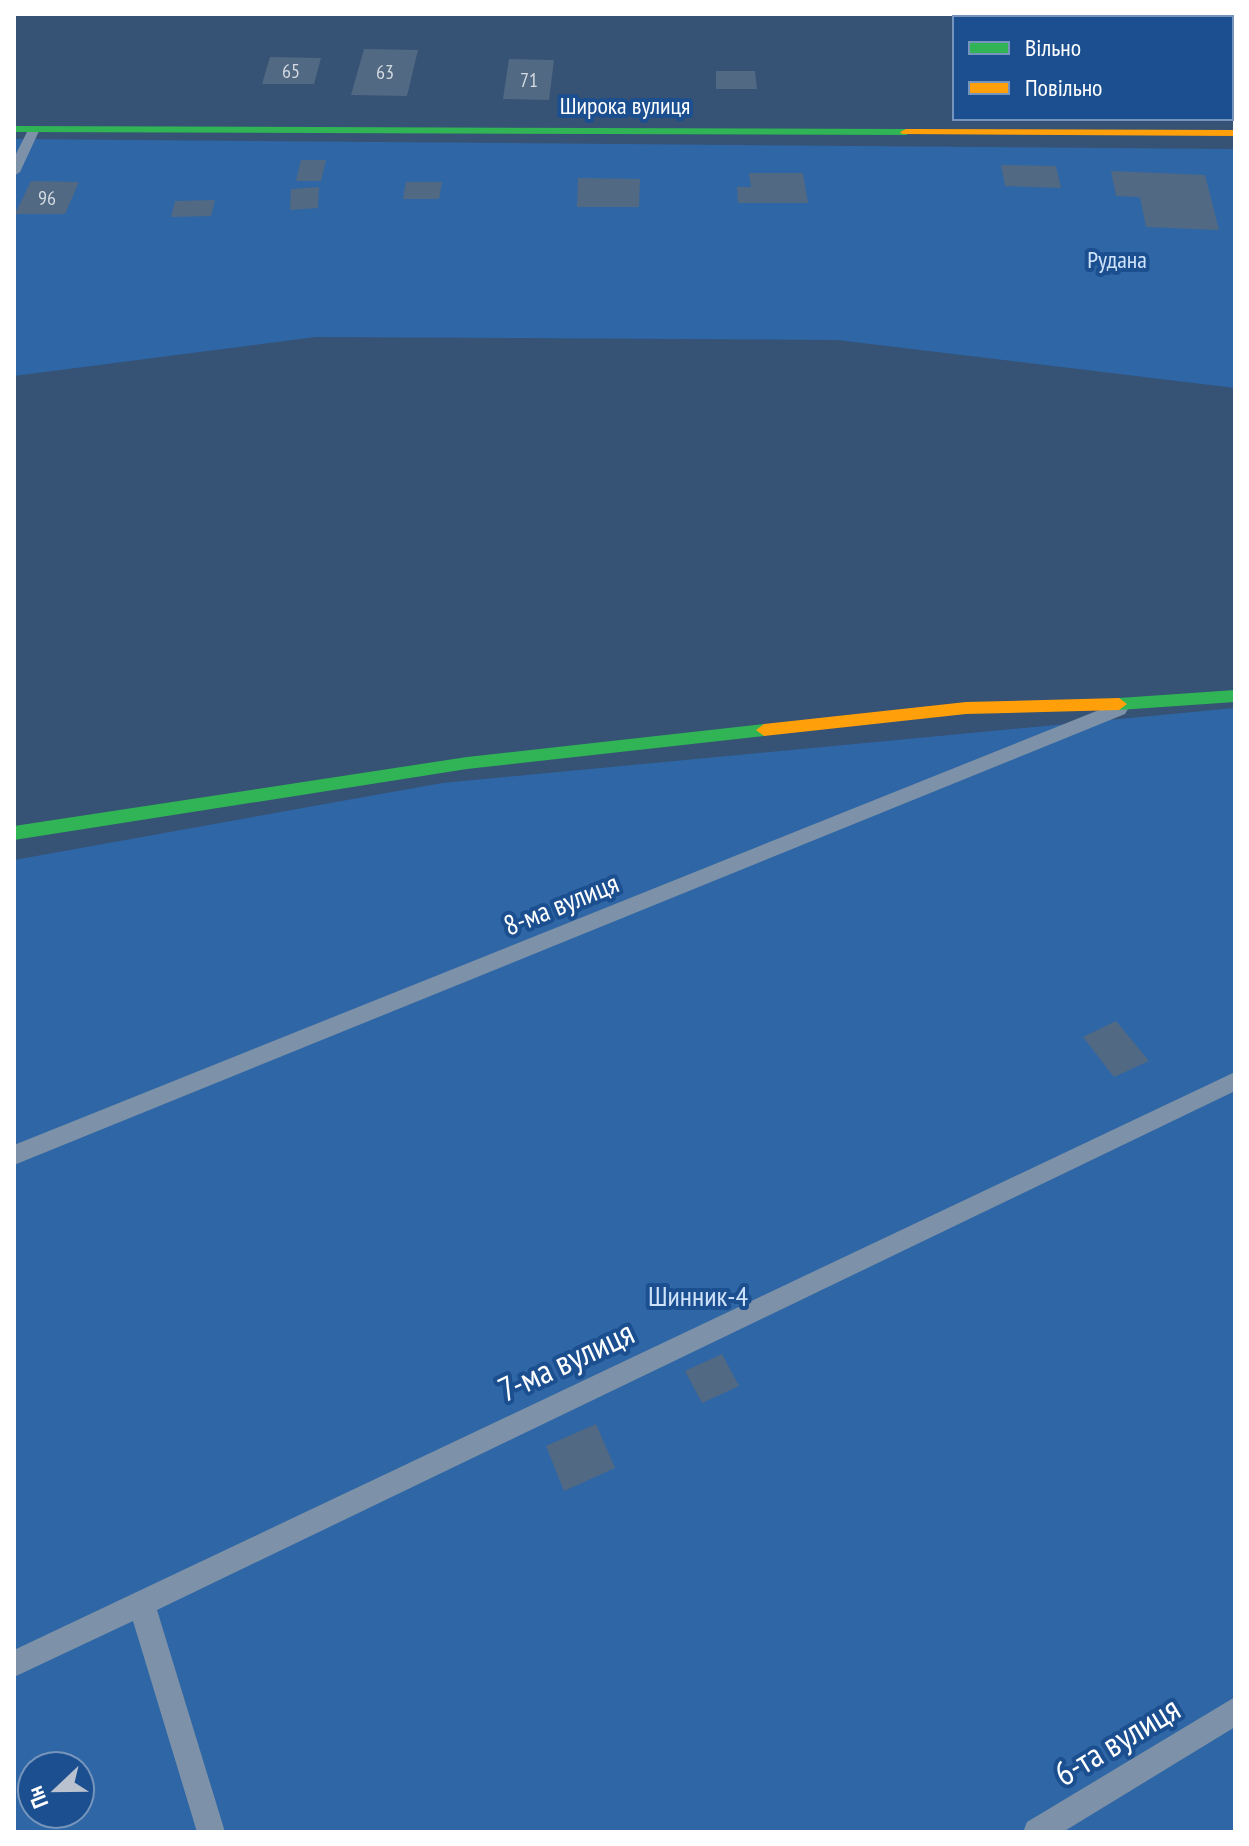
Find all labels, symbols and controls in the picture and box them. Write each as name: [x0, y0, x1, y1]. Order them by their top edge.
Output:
legend: [953, 16, 1233, 120]
text: Вільно: [1025, 32, 1081, 63]
house number: 65: [282, 58, 300, 84]
house number: 63: [376, 59, 394, 85]
house number: 71: [520, 67, 538, 93]
text: Повільно: [1025, 72, 1102, 103]
street label: Широка вулиця: [560, 90, 690, 121]
house number: 96: [38, 185, 56, 211]
park label: Рудана: [1087, 244, 1147, 275]
street label: 8-ма вулиця: [498, 864, 624, 943]
park label: Шинник-4: [648, 1277, 748, 1314]
street label: 7-ма вулиця: [491, 1310, 641, 1411]
street label: 6-та вулиця: [1045, 1685, 1188, 1795]
north arrow: [16, 1750, 96, 1830]
text: Пн: [20, 1782, 54, 1813]

